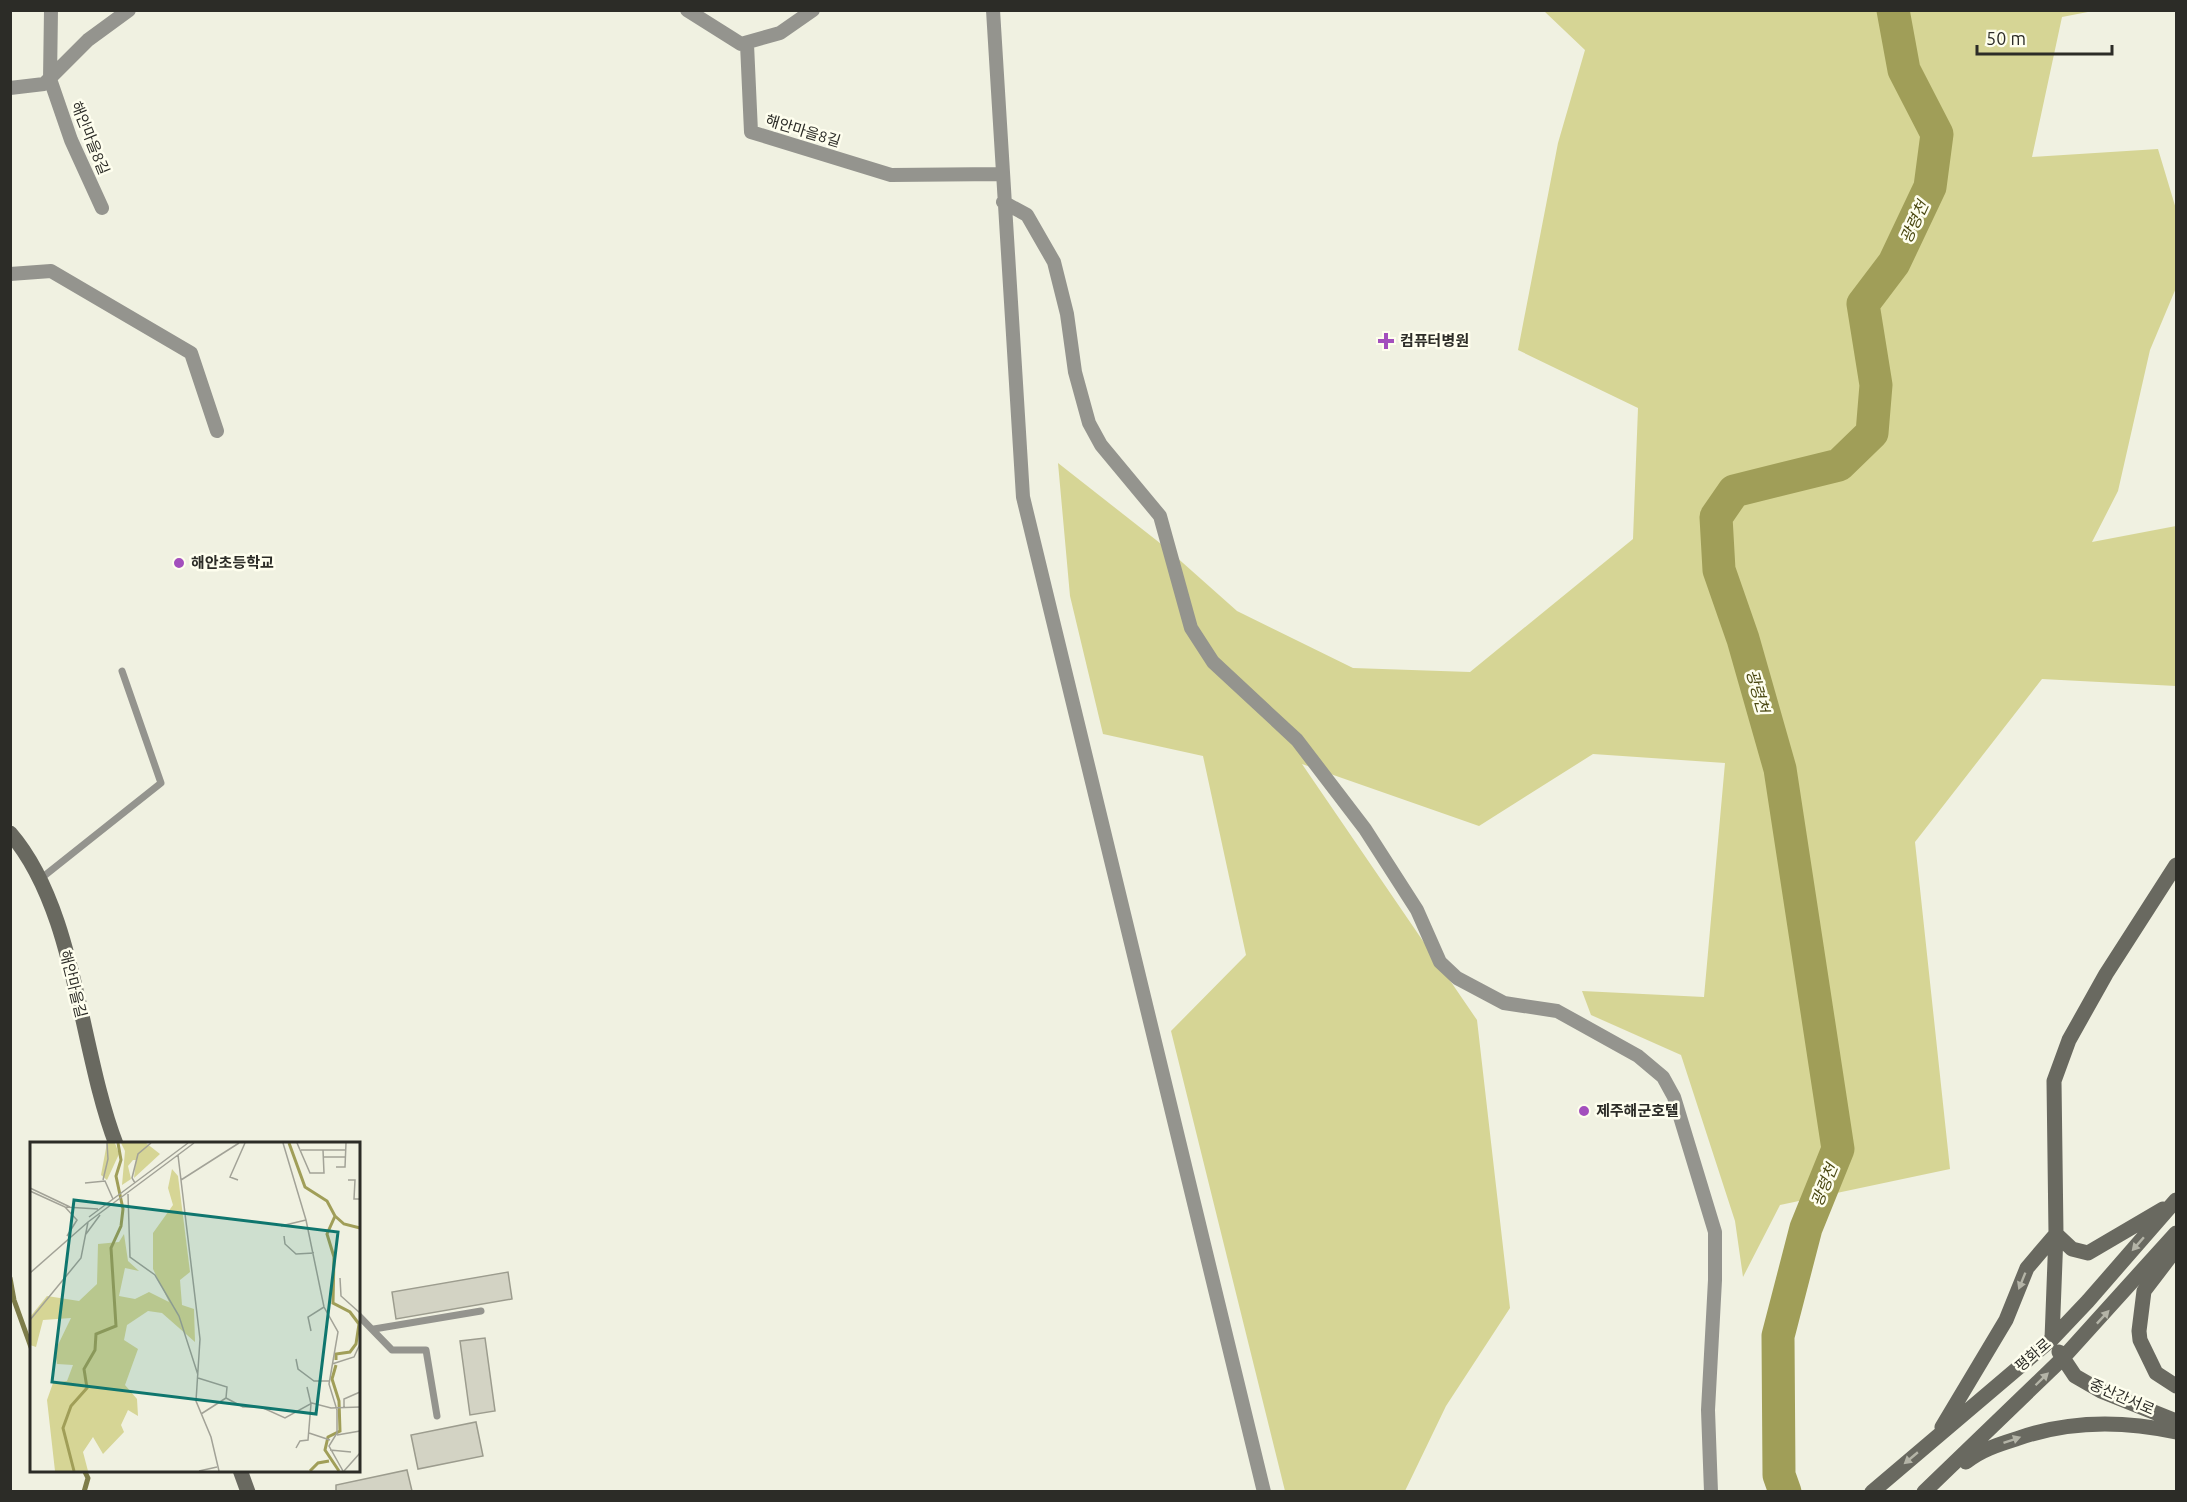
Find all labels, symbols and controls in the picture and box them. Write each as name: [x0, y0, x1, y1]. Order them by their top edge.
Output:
scale bar: [1977, 18, 2112, 56]
text: 50 m: [1986, 28, 2026, 48]
street label: 해안마을8길: [68, 99, 113, 177]
street label: 해안마을8길: [764, 111, 843, 150]
water label: 광령천: [1897, 196, 1932, 246]
marker: 컴퓨터병원: [1377, 332, 1395, 350]
place label: 컴퓨터병원: [1400, 332, 1469, 349]
place label: 해안초등학교: [191, 554, 274, 571]
marker: 해안초등학교: [172, 556, 186, 570]
water label: 광령천: [1743, 667, 1773, 717]
street label: 해안마을길: [57, 948, 90, 1019]
place label: 제주해군호텔: [1596, 1102, 1679, 1119]
marker: 제주해군호텔: [1577, 1104, 1591, 1118]
inset map: [30, 1142, 360, 1472]
water label: 광령천: [1807, 1159, 1841, 1209]
one-way arrow: [2132, 1236, 2145, 1251]
one-way arrow: [2017, 1272, 2027, 1290]
one-way arrow: [2096, 1310, 2109, 1325]
street label: 평화로: [2011, 1335, 2054, 1375]
one-way arrow: [2034, 1372, 2048, 1386]
street label: 중산간서로: [2087, 1375, 2157, 1418]
one-way arrow: [2004, 1434, 2022, 1444]
one-way arrow: [1903, 1452, 1919, 1465]

